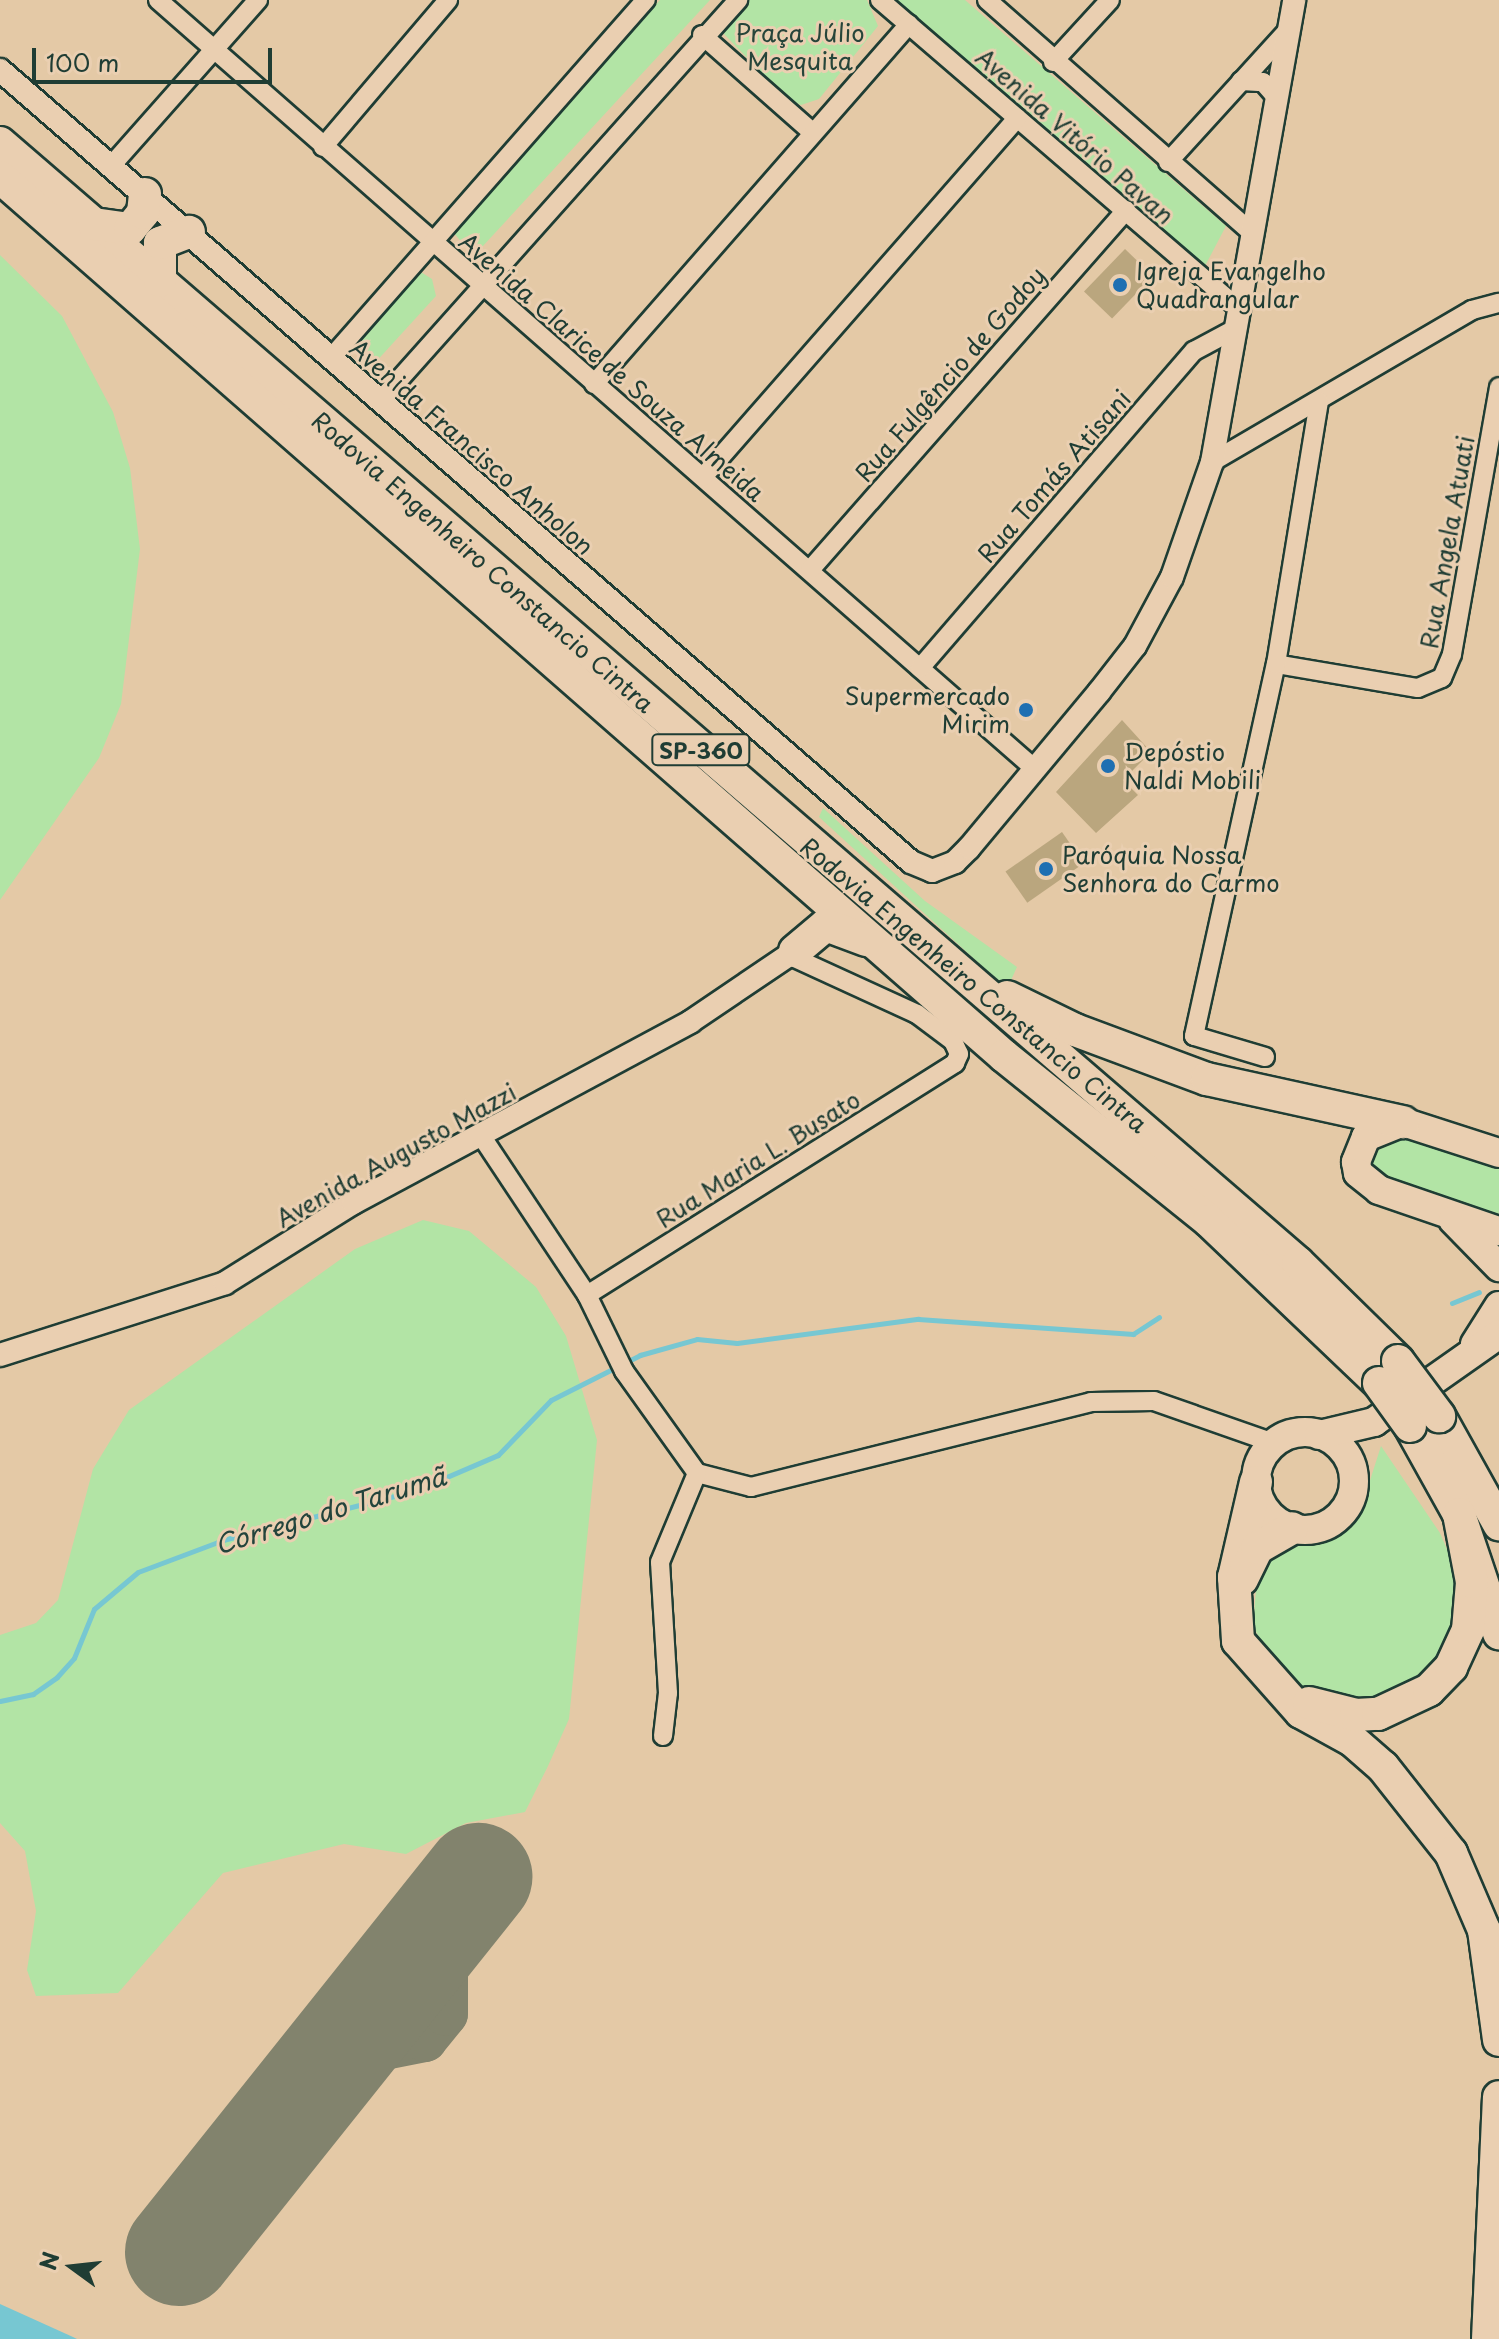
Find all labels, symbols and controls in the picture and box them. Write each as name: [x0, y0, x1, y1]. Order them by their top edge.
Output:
park label: Praça Júlio Mesquita: [735, 19, 865, 75]
scale bar: [36, 32, 276, 82]
street label: Avenida Vitório Pavan: [971, 43, 1179, 229]
text: 100 m: [46, 44, 119, 80]
street label: Avenida Clarice de Souza Almeida: [453, 226, 771, 508]
place label: Igreja Evangelho Quadrangular: [1136, 257, 1326, 313]
street label: Rua Fulgêncio de Godoy: [847, 259, 1053, 489]
marker: Igreja Evangelho Quadrangular: [1111, 276, 1129, 294]
street label: Avenida Francisco Anholon: [344, 333, 600, 561]
street label: Rua Tomás Atisani: [972, 385, 1136, 567]
street label: Rodovia Engenheiro Constancio Cintra: [306, 405, 660, 719]
street label: Rua Angela Atuati: [1414, 433, 1480, 651]
place label: Supermercado Mirim: [845, 682, 1010, 738]
marker: Supermercado Mirim: [1017, 701, 1035, 719]
road number: SP-360: [651, 732, 751, 768]
place label: Depóstio Naldi Mobili: [1124, 738, 1262, 794]
marker: Depóstio Naldi Mobili: [1099, 757, 1117, 775]
street label: Rodovia Engenheiro Constancio Cintra: [795, 831, 1153, 1139]
place label: Paróquia Nossa Senhora do Carmo: [1062, 841, 1279, 897]
marker: Paróquia Nossa Senhora do Carmo: [1037, 860, 1055, 878]
street label: Avenida Augusto Mazzi: [271, 1077, 521, 1233]
street label: Rua Maria L. Busato: [649, 1084, 867, 1234]
water label: Córrego do Tarumã: [209, 1459, 451, 1561]
north arrow: [32, 2227, 112, 2307]
text: N: [30, 2248, 67, 2273]

